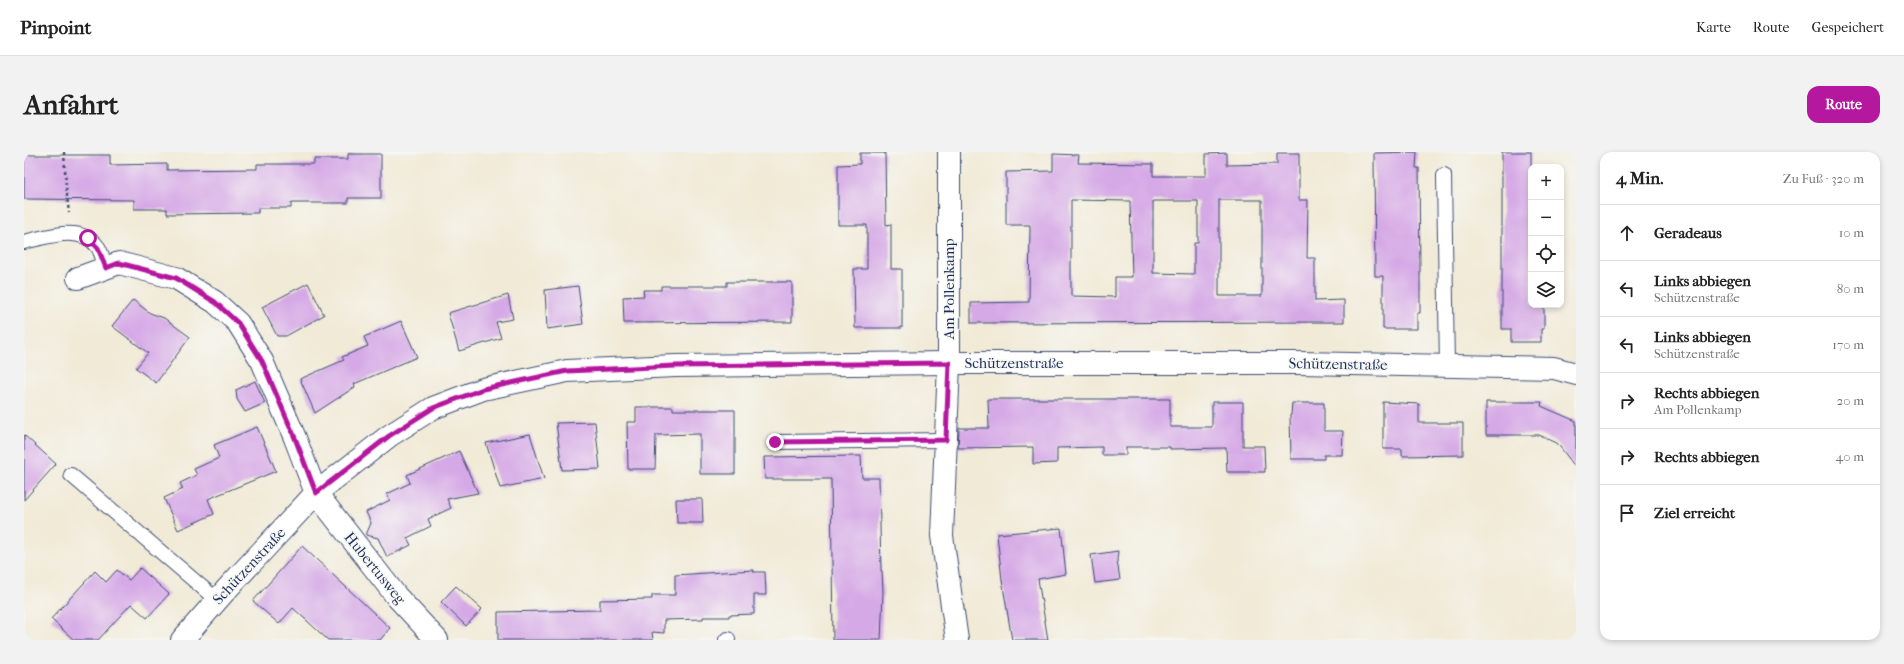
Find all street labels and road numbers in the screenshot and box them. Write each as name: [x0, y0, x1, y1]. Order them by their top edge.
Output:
street label: Am Pollenkamp: [940, 238, 958, 341]
street label: Schützenstraße: [965, 354, 1064, 372]
street label: Schützenstraße: [1288, 354, 1388, 374]
street label: Schützenstraße: [209, 523, 290, 608]
street label: Hubertusweg: [340, 528, 410, 608]

